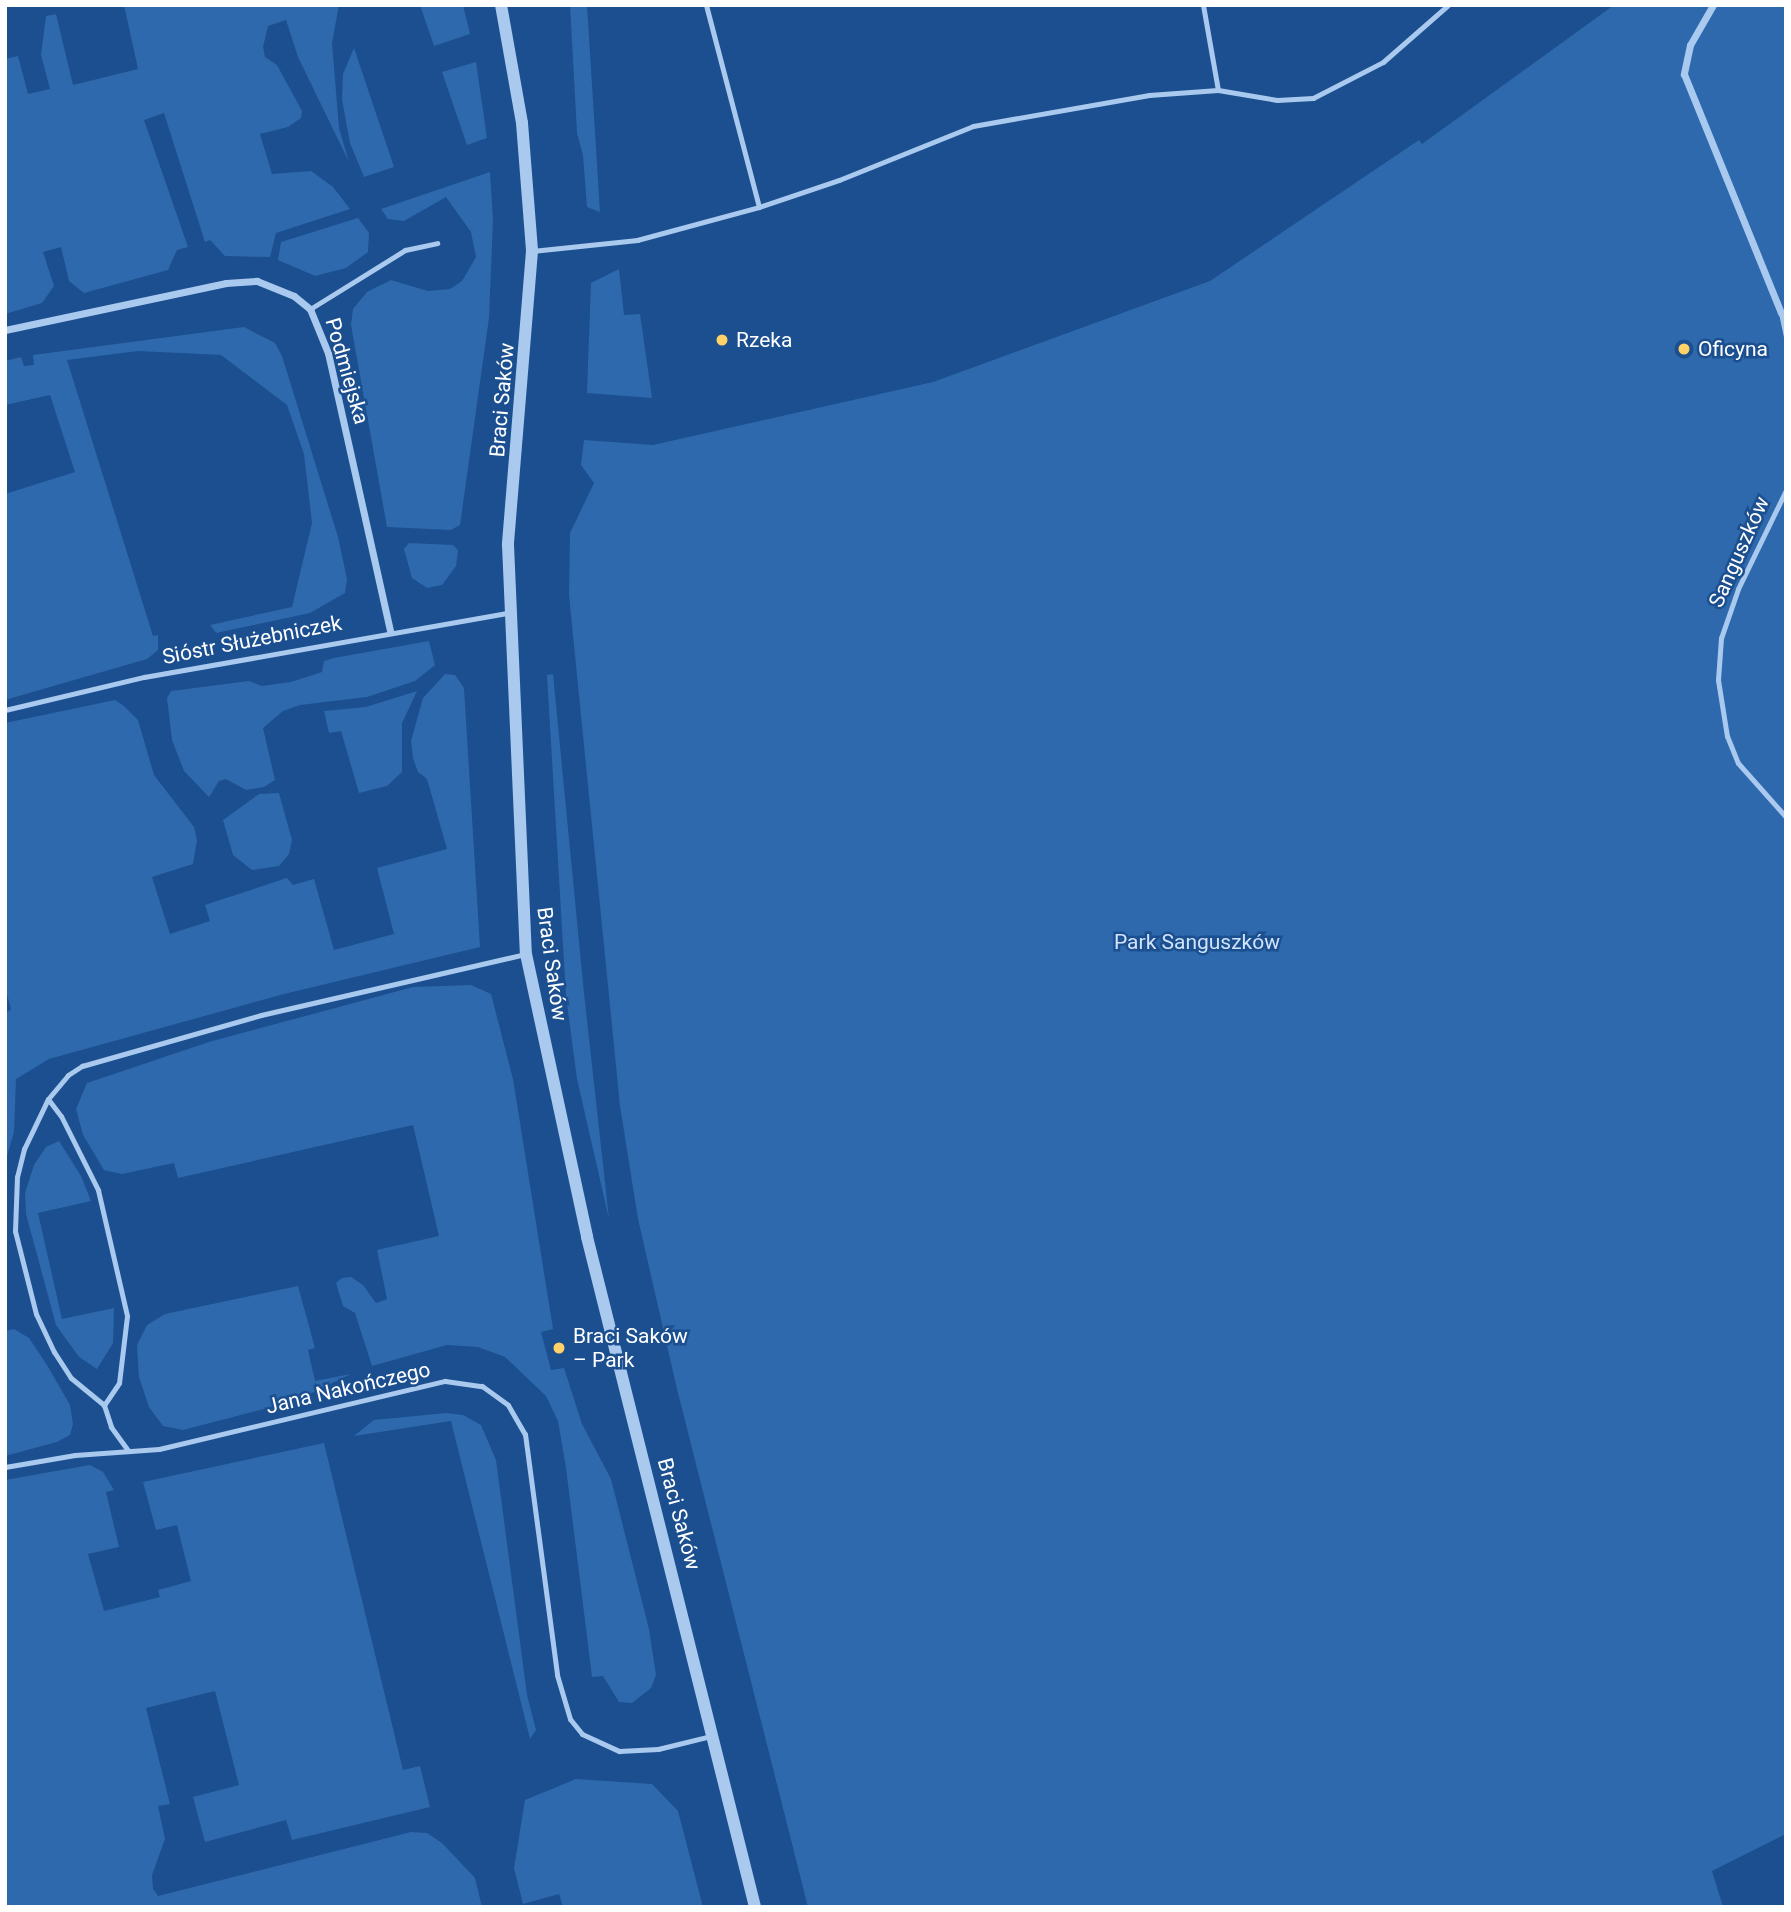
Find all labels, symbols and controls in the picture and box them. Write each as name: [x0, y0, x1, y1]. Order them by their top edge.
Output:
street label: Podmiejska: [320, 315, 374, 427]
place label: Rzeka: [736, 327, 792, 353]
marker: Rzeka: [714, 332, 730, 348]
place label: Oficyna: [1698, 336, 1768, 362]
marker: Oficyna: [1676, 341, 1692, 357]
street label: Braci Saków: [484, 342, 520, 458]
street label: Sanguszków: [1703, 493, 1775, 611]
street label: Sióstr Służebniczek: [160, 610, 344, 670]
street label: Braci Saków: [532, 905, 572, 1023]
park label: Park Sanguszków: [1114, 929, 1280, 955]
place label: Braci Saków – Park: [573, 1323, 688, 1373]
marker: Braci Saków – Park: [551, 1340, 567, 1356]
street label: Jana Nakończego: [263, 1357, 433, 1419]
street label: Braci Saków: [652, 1455, 706, 1573]

